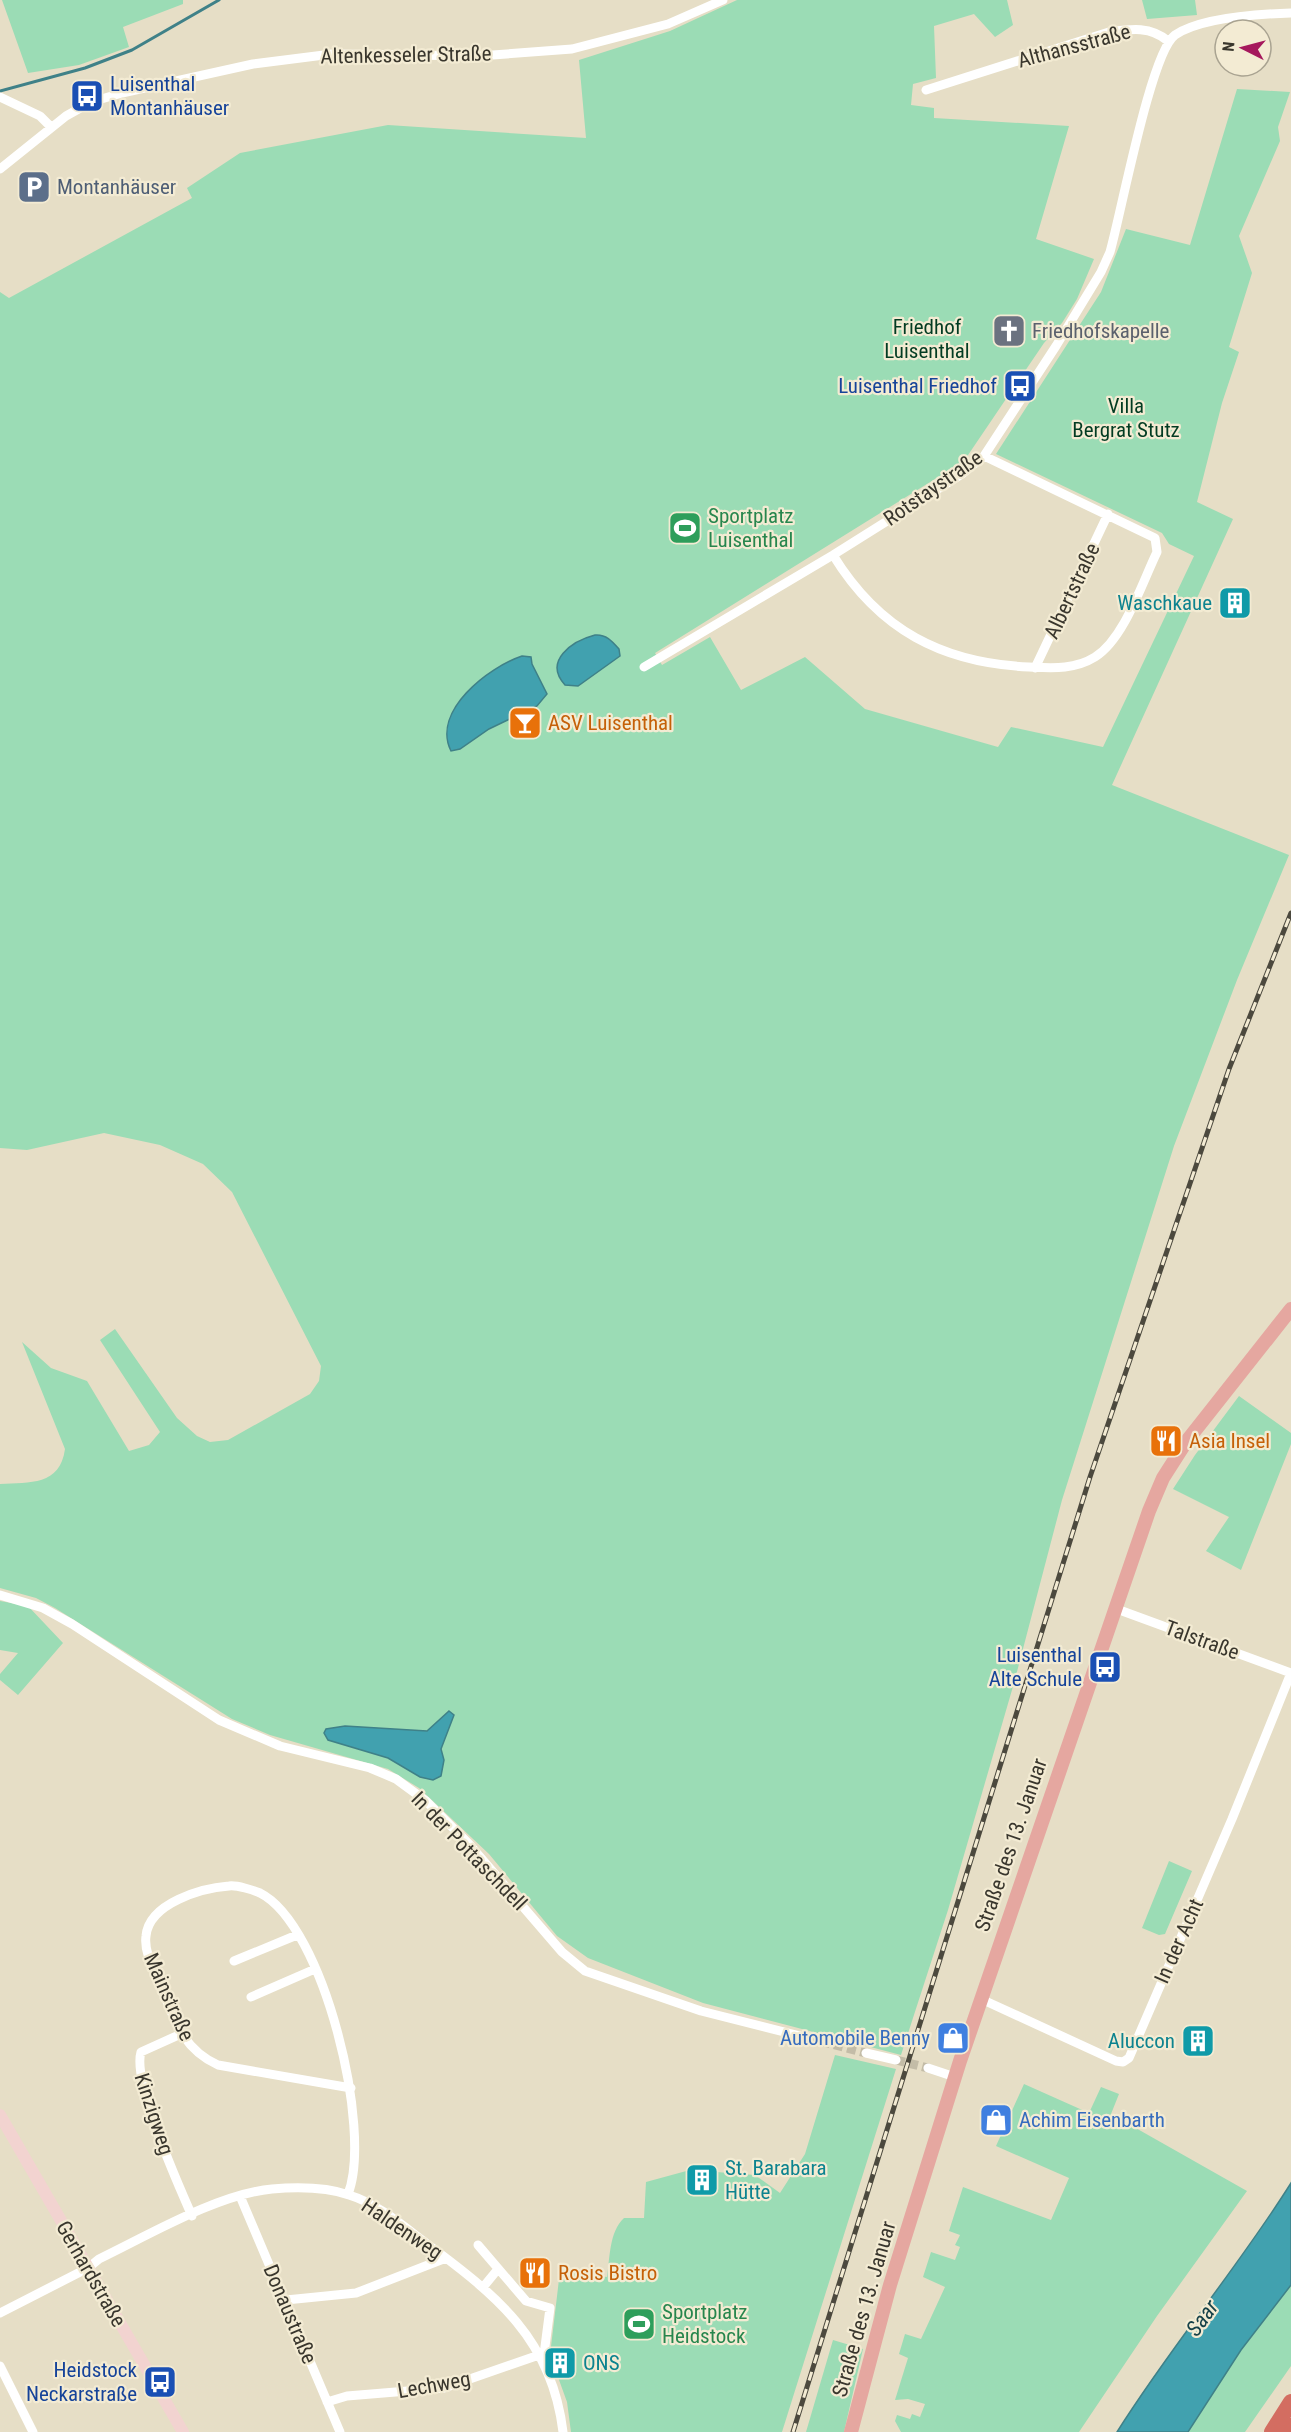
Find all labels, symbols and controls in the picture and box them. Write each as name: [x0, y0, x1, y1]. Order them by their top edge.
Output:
north arrow: [1213, 18, 1273, 78]
street label: Althansstraße: [1015, 19, 1133, 73]
text: N: [1219, 41, 1239, 52]
street label: Altenkesseler Straße: [320, 42, 492, 68]
place label: Luisenthal Montanhäuser: [110, 72, 229, 120]
bus stop icon: Luisenthal Montanhäuser: [69, 78, 105, 114]
parking icon: Montanhäuser: [16, 169, 52, 205]
place label: Montanhäuser: [57, 175, 176, 199]
church icon: Friedhofskapelle: [991, 313, 1027, 349]
park label: Friedhof Luisenthal: [884, 315, 970, 363]
place label: Friedhofskapelle: [1032, 319, 1170, 343]
bus stop icon: Luisenthal Friedhof: [1002, 368, 1038, 404]
place label: Luisenthal Friedhof: [838, 374, 997, 398]
park label: Villa Bergrat Stutz: [1072, 394, 1180, 442]
street label: Rotstaystraße: [879, 445, 987, 531]
place label: Sportplatz Luisenthal: [708, 504, 794, 552]
sports icon: Sportplatz Luisenthal: [667, 510, 703, 546]
street label: Albertstraße: [1039, 539, 1105, 643]
building icon: Waschkaue: [1217, 585, 1253, 621]
place label: Waschkaue: [1117, 591, 1212, 615]
bar icon: ASV Luisenthal: [507, 705, 543, 741]
place label: ASV Luisenthal: [548, 711, 673, 735]
restaurant icon: Asia Insel: [1148, 1423, 1184, 1459]
place label: Asia Insel: [1189, 1429, 1270, 1453]
street label: Talstraße: [1162, 1616, 1243, 1665]
place label: Luisenthal Alte Schule: [989, 1643, 1082, 1691]
bus stop icon: Luisenthal Alte Schule: [1087, 1649, 1123, 1685]
street label: Straße des 13. Januar: [970, 1755, 1052, 1935]
street label: In der Pottaschdell: [406, 1787, 532, 1915]
street label: In der Acht: [1150, 1895, 1208, 1987]
street label: Mainstraße: [139, 1949, 199, 2045]
shop icon: Automobile Benny: [935, 2020, 971, 2056]
building icon: Aluccon: [1180, 2023, 1216, 2059]
place label: Automobile Benny: [780, 2026, 930, 2050]
place label: Aluccon: [1108, 2029, 1175, 2053]
street label: Kinzigweg: [130, 2070, 178, 2158]
shop icon: Achim Eisenbarth: [978, 2102, 1014, 2138]
place label: Achim Eisenbarth: [1019, 2108, 1165, 2132]
place label: St. Barabara Hütte: [725, 2156, 827, 2204]
building icon: St. Barabara Hütte: [684, 2162, 720, 2198]
street label: Haldenweg: [357, 2193, 447, 2265]
street label: Gerhardstraße: [51, 2217, 131, 2331]
street label: Straße des 13. Januar: [827, 2218, 901, 2400]
restaurant icon: Rosis Bistro: [517, 2255, 553, 2291]
street label: Donaustraße: [258, 2261, 322, 2367]
place label: Rosis Bistro: [558, 2261, 657, 2285]
water label: Saar: [1181, 2295, 1224, 2341]
place label: Sportplatz Heidstock: [662, 2300, 748, 2348]
sports icon: Sportplatz Heidstock: [621, 2306, 657, 2342]
building icon: ONS: [542, 2345, 578, 2381]
place label: ONS: [583, 2351, 620, 2375]
place label: Heidstock Neckarstraße: [26, 2358, 138, 2406]
bus stop icon: Heidstock Neckarstraße: [142, 2364, 178, 2400]
street label: Lechweg: [396, 2367, 472, 2403]

